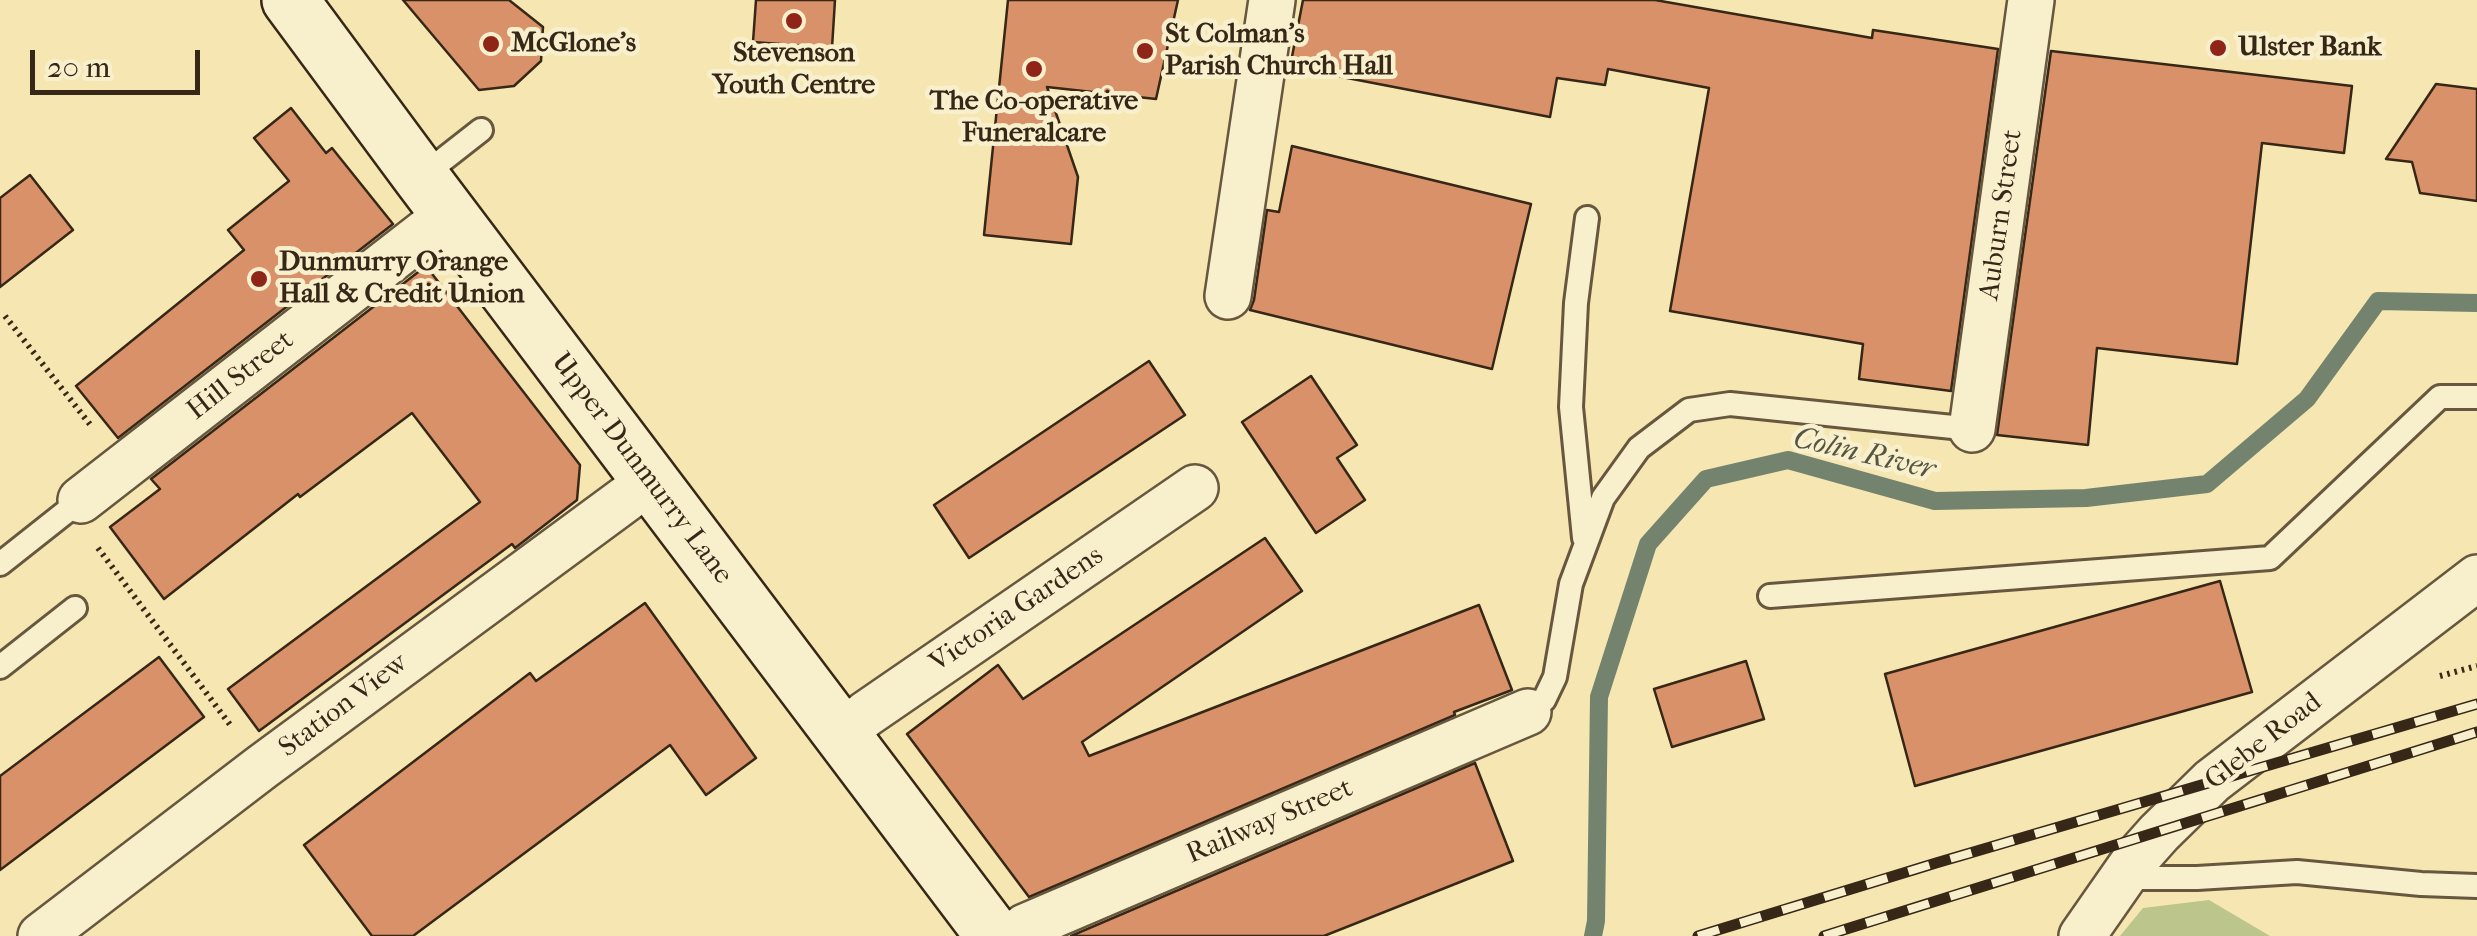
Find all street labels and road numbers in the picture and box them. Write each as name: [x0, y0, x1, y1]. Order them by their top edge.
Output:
street label: Auburn Street: [1973, 128, 2031, 302]
street label: Hill Street: [181, 324, 301, 428]
street label: Upper Dunmurry Lane: [543, 347, 739, 591]
street label: Victoria Gardens: [924, 540, 1110, 680]
street label: Station View: [273, 647, 415, 765]
street label: Glebe Road: [2199, 686, 2329, 798]
street label: Railway Street: [1182, 772, 1358, 872]

